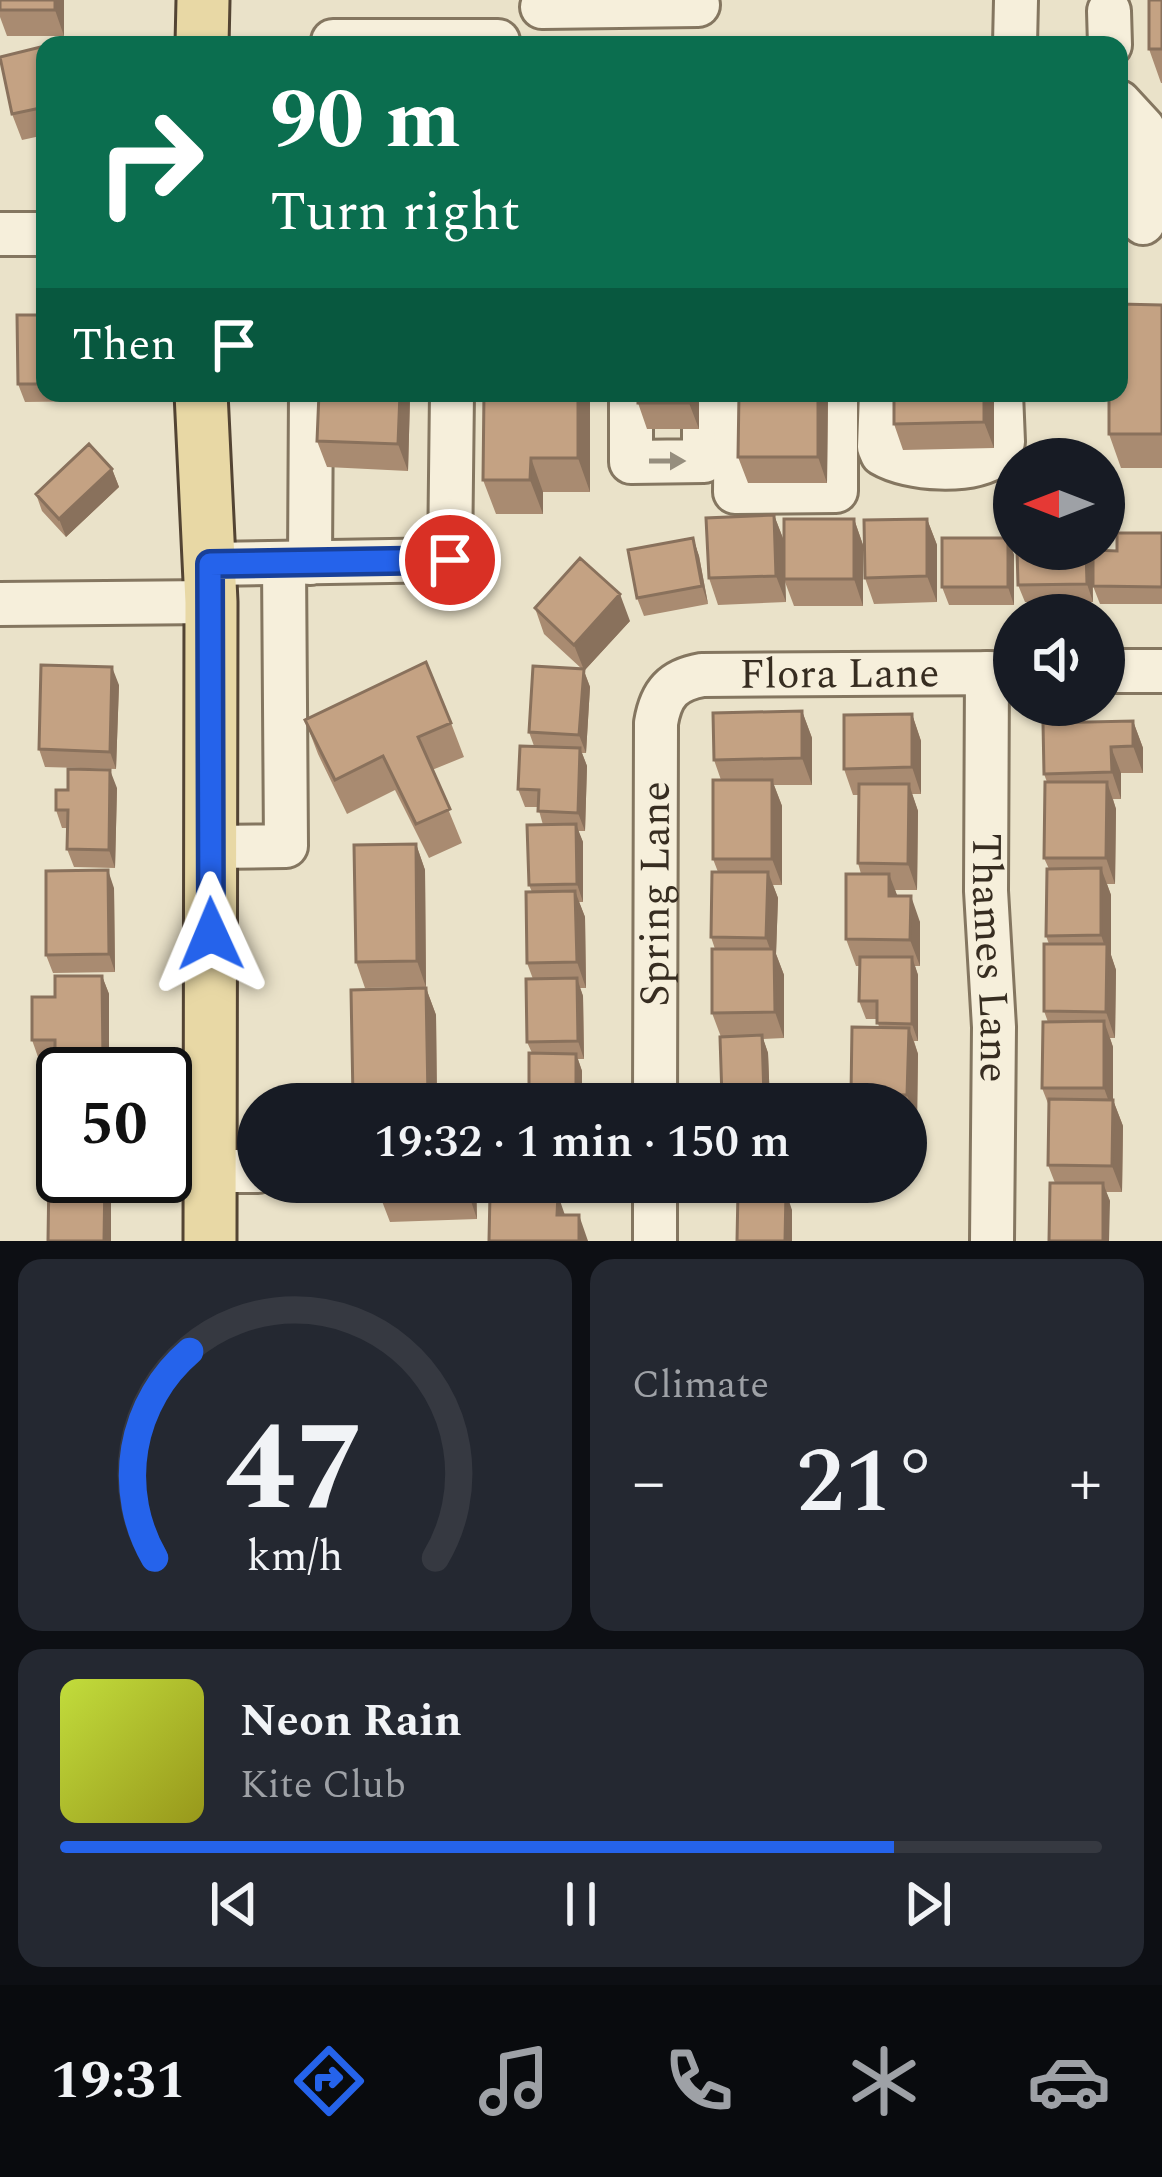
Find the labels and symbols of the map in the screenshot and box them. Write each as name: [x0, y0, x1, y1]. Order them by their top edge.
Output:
north arrow: [993, 438, 1125, 570]
one-way arrow: [649, 451, 687, 471]
pin: [399, 509, 501, 611]
street label: Flora Lane: [739, 642, 940, 706]
street label: Spring Lane: [624, 781, 687, 1007]
street label: Thames Lane: [954, 833, 1026, 1083]
position arrow: [148, 871, 274, 997]
speed limit sign: 50: [36, 1047, 192, 1203]

